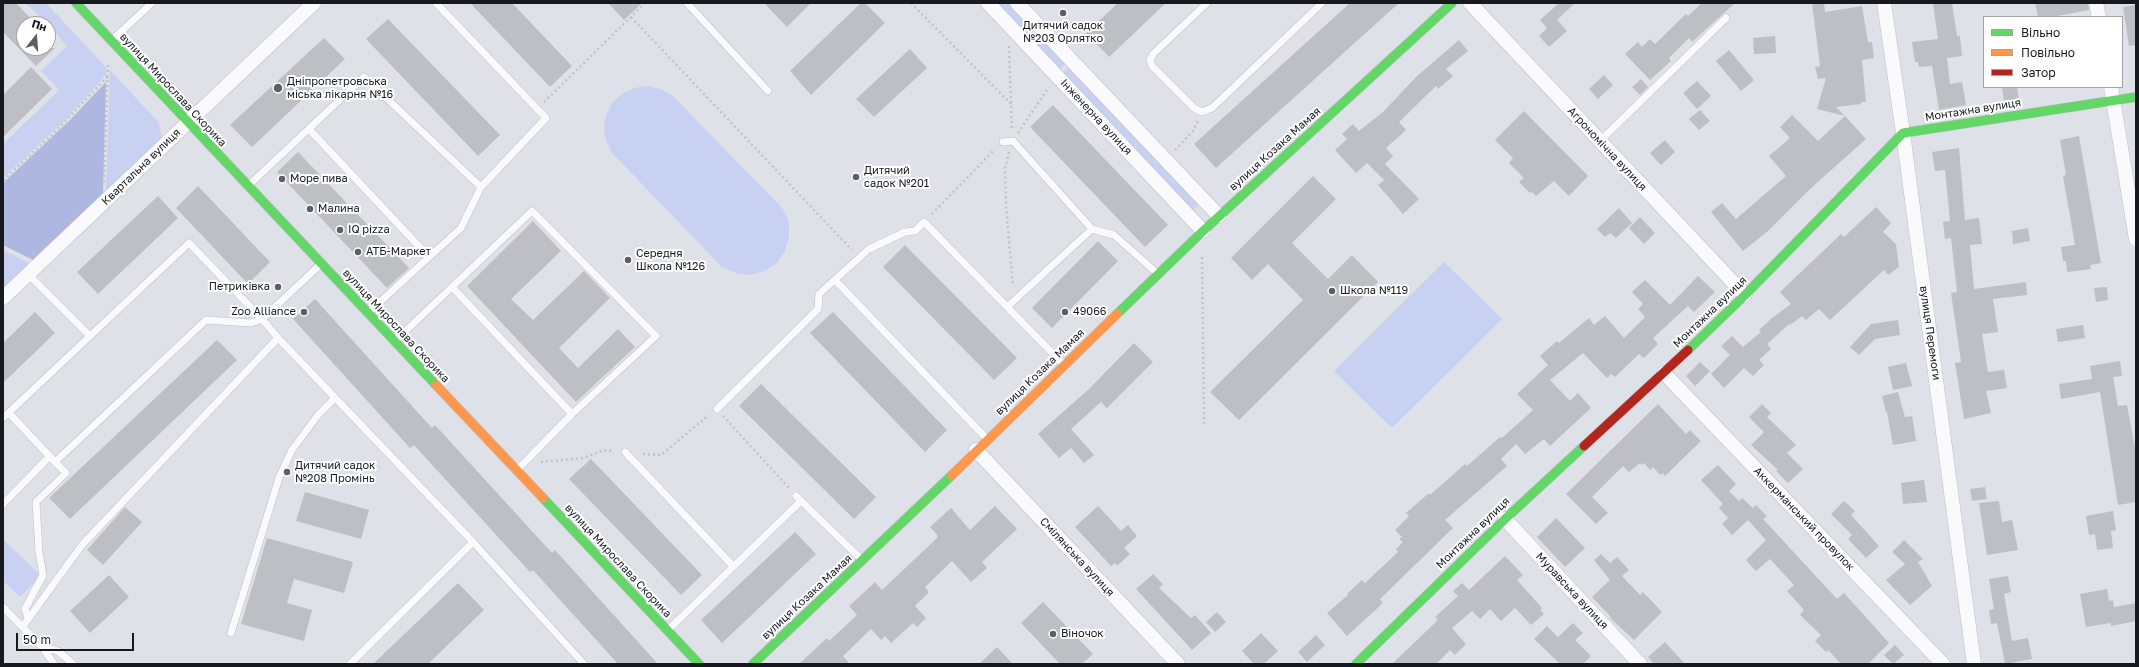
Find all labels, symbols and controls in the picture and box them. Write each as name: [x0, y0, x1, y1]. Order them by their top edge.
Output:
marker: Дитячий садок №203 Орлятко: [1058, 8, 1068, 18]
north arrow: [16, 16, 56, 56]
legend: [1983, 16, 2123, 88]
text: Пн: [30, 17, 48, 33]
place label: Дитячий садок №203 Орлятко: [1023, 19, 1103, 45]
text: Вільно: [2021, 25, 2060, 40]
street label: вулиця Мирослава Скорика: [117, 30, 229, 150]
text: Повільно: [2021, 45, 2075, 60]
text: Затор: [2021, 65, 2056, 80]
place label: Дніпропетровська міська лікарня №16: [287, 75, 393, 101]
street label: Інженерна вулиця: [1057, 76, 1135, 158]
marker: Дніпропетровська міська лікарня №16: [272, 82, 284, 94]
street label: Монтажна вулиця: [1924, 96, 2022, 124]
street label: вулиця Козака Мамая: [1227, 104, 1323, 194]
street label: Агрономічна вулиця: [1565, 104, 1649, 194]
street label: Квартальна вулиця: [99, 126, 183, 208]
place label: Дитячий садок №201: [864, 164, 929, 190]
place label: Море пива: [290, 172, 348, 186]
marker: Дитячий садок №201: [851, 172, 861, 182]
marker: Море пива: [277, 174, 287, 184]
place label: Малина: [318, 202, 360, 216]
marker: Малина: [305, 204, 315, 214]
place label: IQ pizza: [348, 223, 390, 237]
marker: IQ pizza: [335, 225, 345, 235]
place label: АТБ-Маркет: [366, 245, 431, 259]
marker: АТБ-Маркет: [353, 247, 363, 257]
place label: Середня Школа №126: [636, 247, 705, 273]
marker: Середня Школа №126: [623, 255, 633, 265]
street label: вулиця Мирослава Скорика: [340, 266, 452, 386]
street label: Монтажна вулиця: [1671, 274, 1749, 350]
place label: Петриківка: [209, 280, 270, 294]
marker: Петриківка: [273, 282, 283, 292]
place label: Школа №119: [1340, 284, 1408, 298]
street label: вулиця Перемоги: [1917, 285, 1943, 381]
marker: Школа №119: [1327, 286, 1337, 296]
place label: Zoo Alliance: [231, 305, 296, 319]
place label: 49066: [1073, 305, 1106, 319]
marker: Zoo Alliance: [299, 307, 309, 317]
marker: 49066: [1060, 307, 1070, 317]
street label: вулиця Козака Мамая: [993, 326, 1087, 418]
place label: Дитячий садок №208 Промінь: [295, 459, 375, 485]
street label: Аккерманський провулок: [1751, 464, 1857, 574]
marker: Дитячий садок №208 Промінь: [282, 467, 292, 477]
street label: Монтажна вулиця: [1434, 495, 1512, 571]
street label: вулиця Мирослава Скорика: [562, 501, 674, 621]
street label: Смілянська вулиця: [1037, 515, 1117, 599]
street label: Муравська вулиця: [1533, 550, 1611, 632]
street label: вулиця Козака Мамая: [759, 552, 855, 642]
scale bar: [18, 625, 136, 651]
place label: Віночок: [1061, 627, 1104, 641]
marker: Віночок: [1048, 629, 1058, 639]
text: 50 m: [23, 632, 51, 647]

